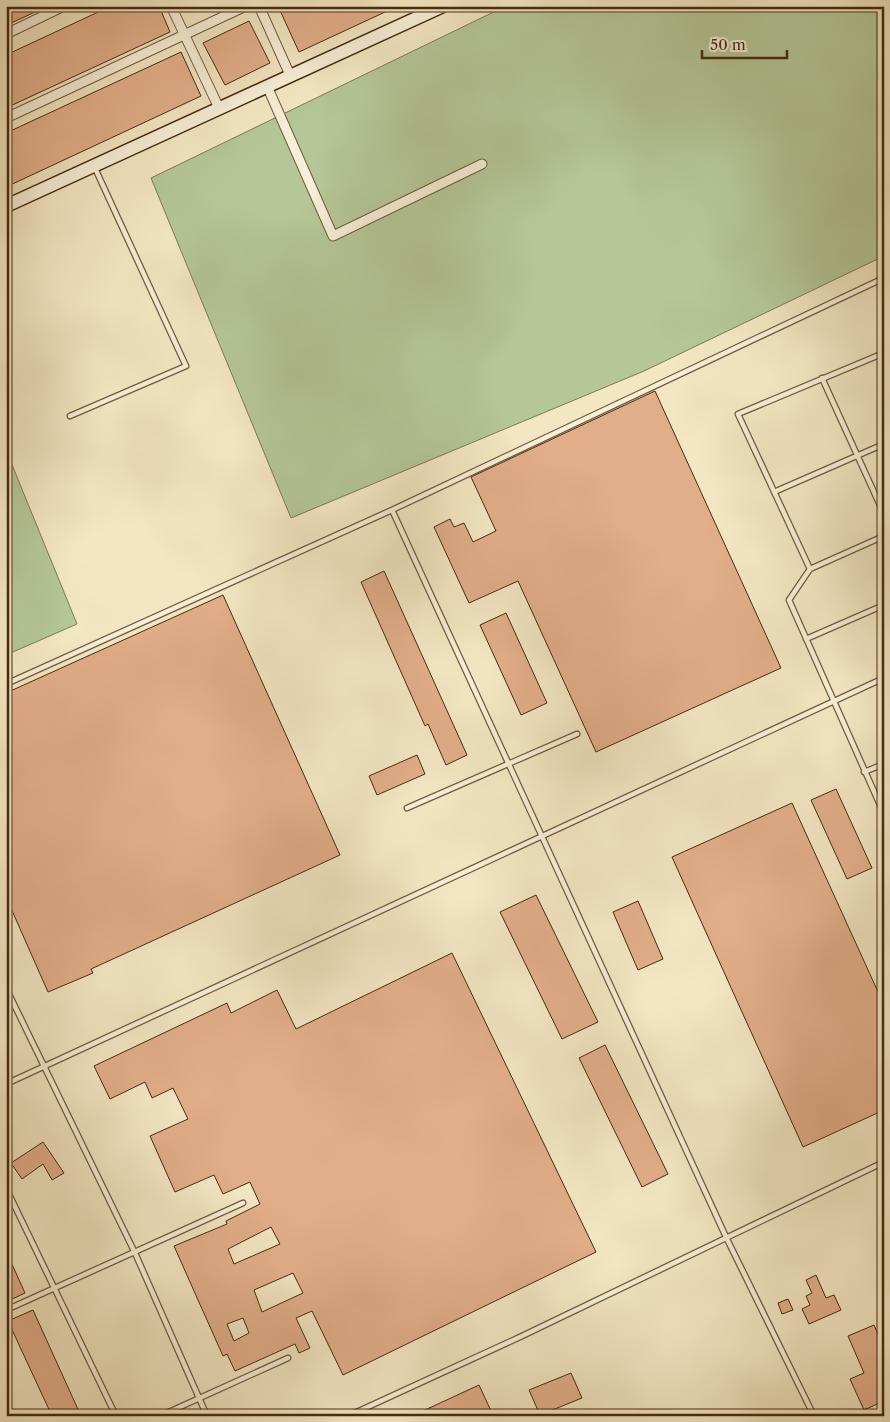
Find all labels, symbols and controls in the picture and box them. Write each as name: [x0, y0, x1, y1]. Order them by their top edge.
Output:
scale bar: [702, 28, 788, 60]
text: 50 m: [710, 35, 746, 54]

